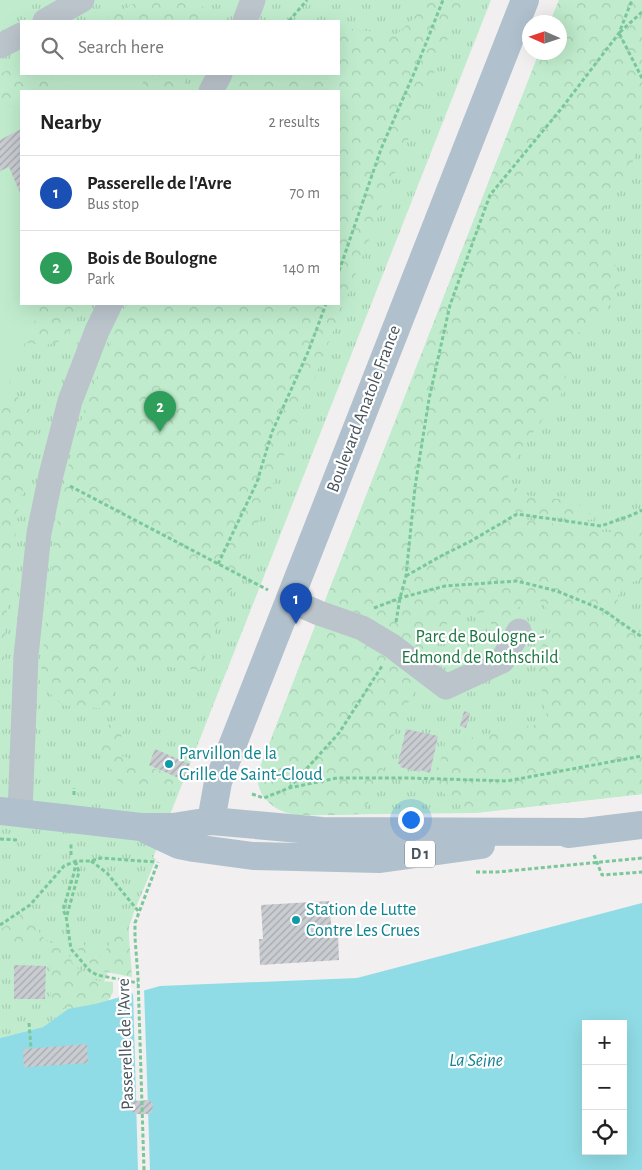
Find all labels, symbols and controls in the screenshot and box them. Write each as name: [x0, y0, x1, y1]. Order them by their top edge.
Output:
north arrow: [522, 15, 567, 60]
search box: [20, 20, 340, 75]
icon: search: [38, 34, 66, 62]
text: Search here: [78, 38, 164, 57]
text: Nearby: [40, 112, 101, 133]
text: 2 results: [268, 114, 320, 130]
text: Passerelle de l'Avre: [87, 174, 232, 193]
text: 1: [53, 185, 59, 201]
text: 70 m: [289, 185, 320, 201]
text: Bus stop: [87, 196, 139, 212]
text: Bois de Boulogne: [87, 249, 217, 268]
text: 2: [52, 260, 60, 276]
text: 140 m: [283, 260, 320, 276]
text: Park: [87, 271, 115, 287]
street label: Boulevard Anatole France: [324, 323, 404, 495]
pin: 2: [144, 391, 176, 432]
pin: 1: [280, 583, 312, 624]
park label: Parc de Boulogne - Edmond de Rothschild: [401, 628, 559, 667]
place label: Parvillon de la Grille de Saint-Cloud: [179, 745, 323, 784]
marker: Parvillon de la Grille de Saint-Cloud: [163, 758, 175, 770]
your location: [398, 807, 424, 833]
road number: D 1: [405, 841, 435, 868]
place label: Station de Lutte Contre Les Crues: [306, 901, 420, 940]
marker: Station de Lutte Contre Les Crues: [290, 914, 302, 926]
street label: Passerelle de l'Avre: [115, 978, 137, 1110]
map controls: [582, 1020, 627, 1155]
button: +: [582, 1020, 627, 1065]
water label: La Seine: [449, 1051, 503, 1070]
button: −: [582, 1065, 627, 1110]
button: locate: [582, 1110, 627, 1155]

